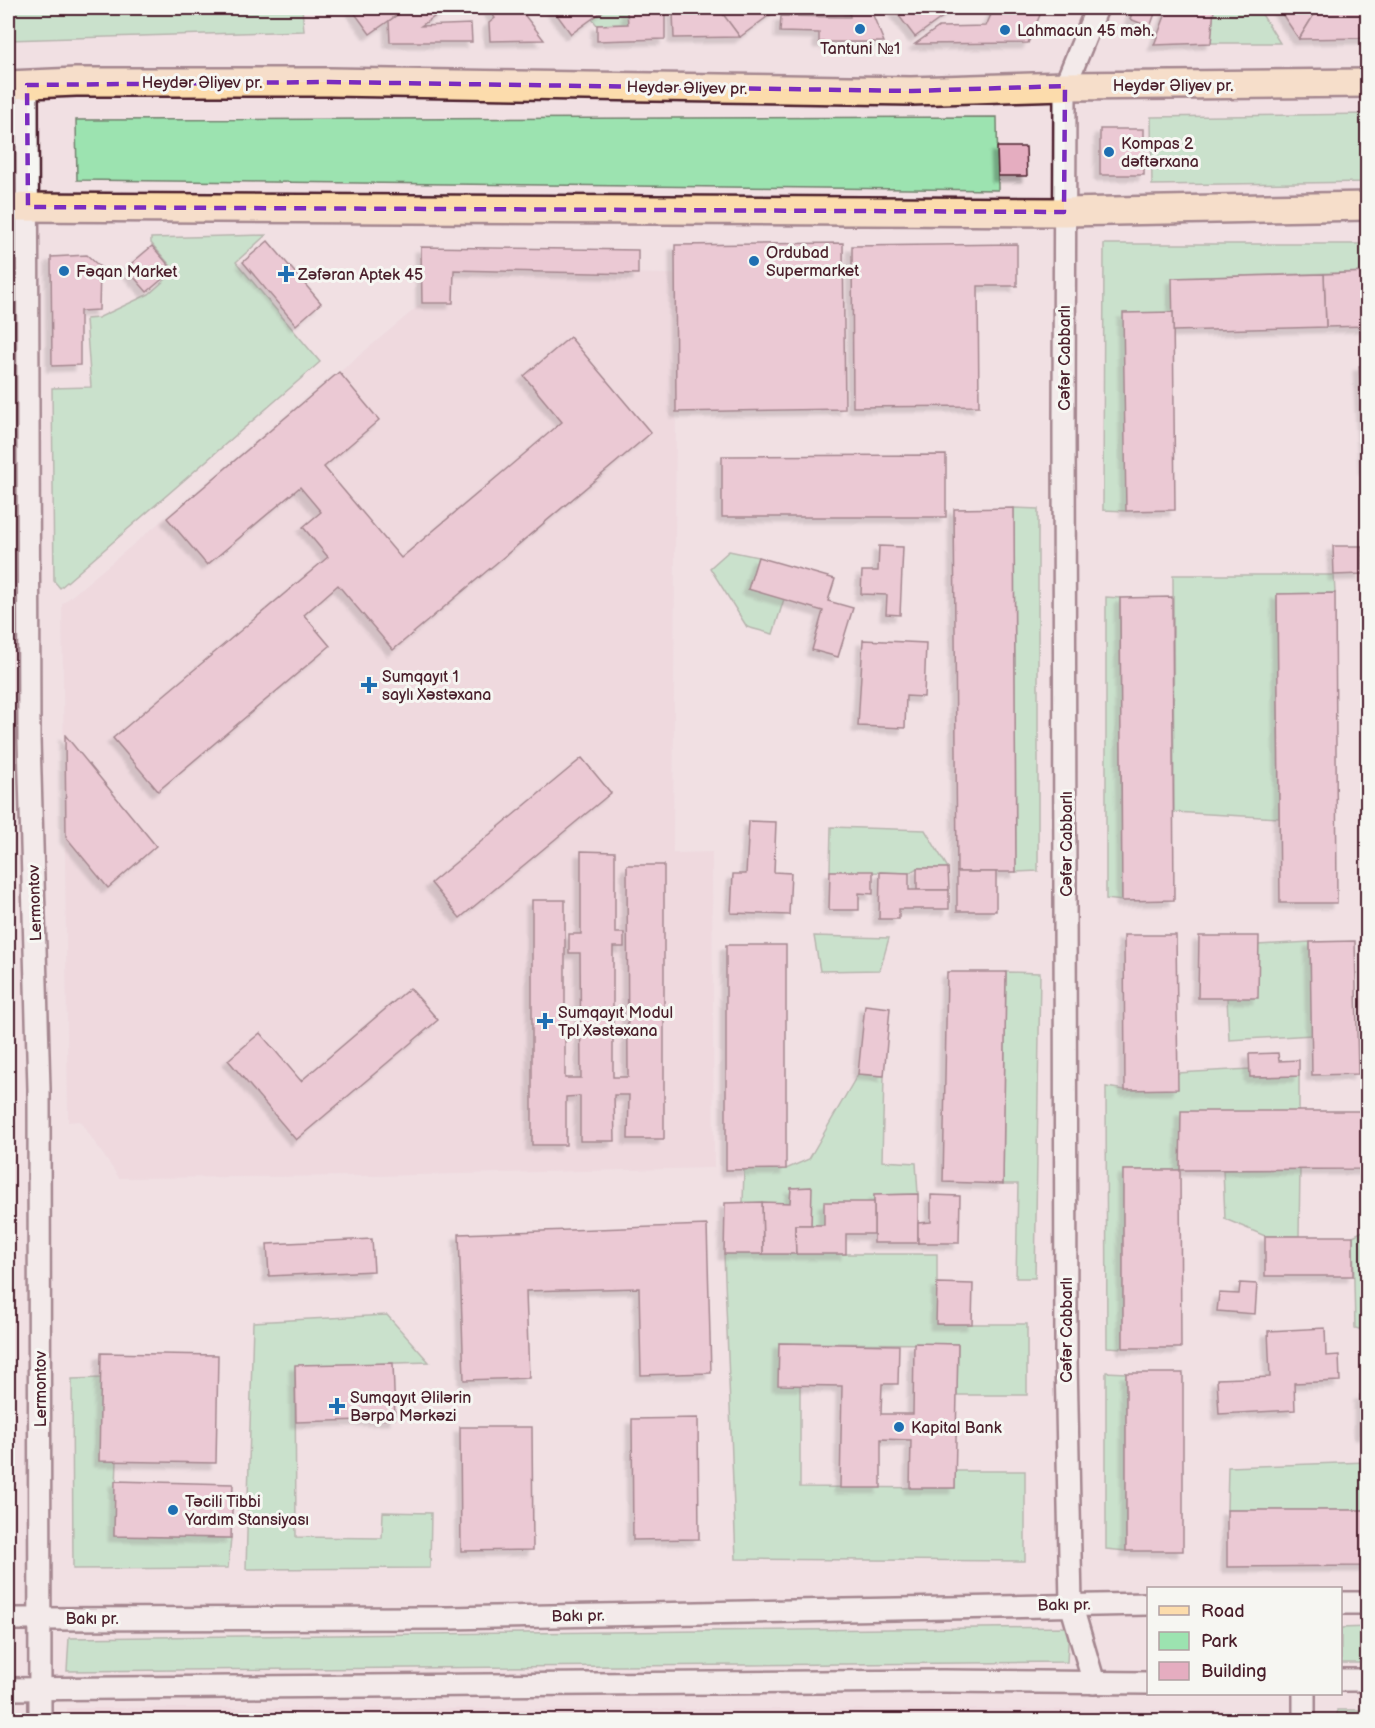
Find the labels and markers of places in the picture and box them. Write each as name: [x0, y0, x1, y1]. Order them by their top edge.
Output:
marker: Tantuni №1: [853, 22, 867, 36]
place label: Lahmacun 45 mәh.: [1017, 22, 1154, 41]
marker: Lahmacun 45 mәh.: [998, 23, 1012, 37]
place label: Tantuni №1: [820, 40, 900, 59]
place label: Kompas 2 dəftərxana: [1121, 135, 1199, 172]
marker: Kompas 2 dəftərxana: [1102, 145, 1116, 159]
place label: Ordubad Supermarket: [766, 244, 859, 281]
marker: Ordubad Supermarket: [747, 254, 761, 268]
place label: Fəqan Market: [76, 263, 177, 282]
marker: Fəqan Market: [57, 264, 71, 278]
place label: Zəfəran Aptek 45: [297, 266, 423, 285]
marker: Zəfəran Aptek 45: [279, 267, 293, 281]
place label: Sumqayıt 1 saylı Xəstəxana: [382, 668, 491, 705]
marker: Sumqayıt 1 saylı Xəstəxana: [360, 676, 378, 694]
place label: Sumqayıt Modul Tpl Xəstəxana: [558, 1004, 673, 1041]
marker: Sumqayıt Modul Tpl Xəstəxana: [536, 1012, 554, 1030]
place label: Sumqayıt Əlilərin Bərpa Mərkəzi: [350, 1389, 471, 1426]
marker: Sumqayıt Əlilərin Bərpa Mərkəzi: [328, 1397, 346, 1415]
place label: Kapital Bank: [911, 1419, 1002, 1438]
marker: Kapital Bank: [892, 1420, 906, 1434]
place label: Təcili Tibbi Yardım Stansiyası: [184, 1493, 309, 1530]
marker: Təcili Tibbi Yardım Stansiyası: [166, 1503, 180, 1517]

